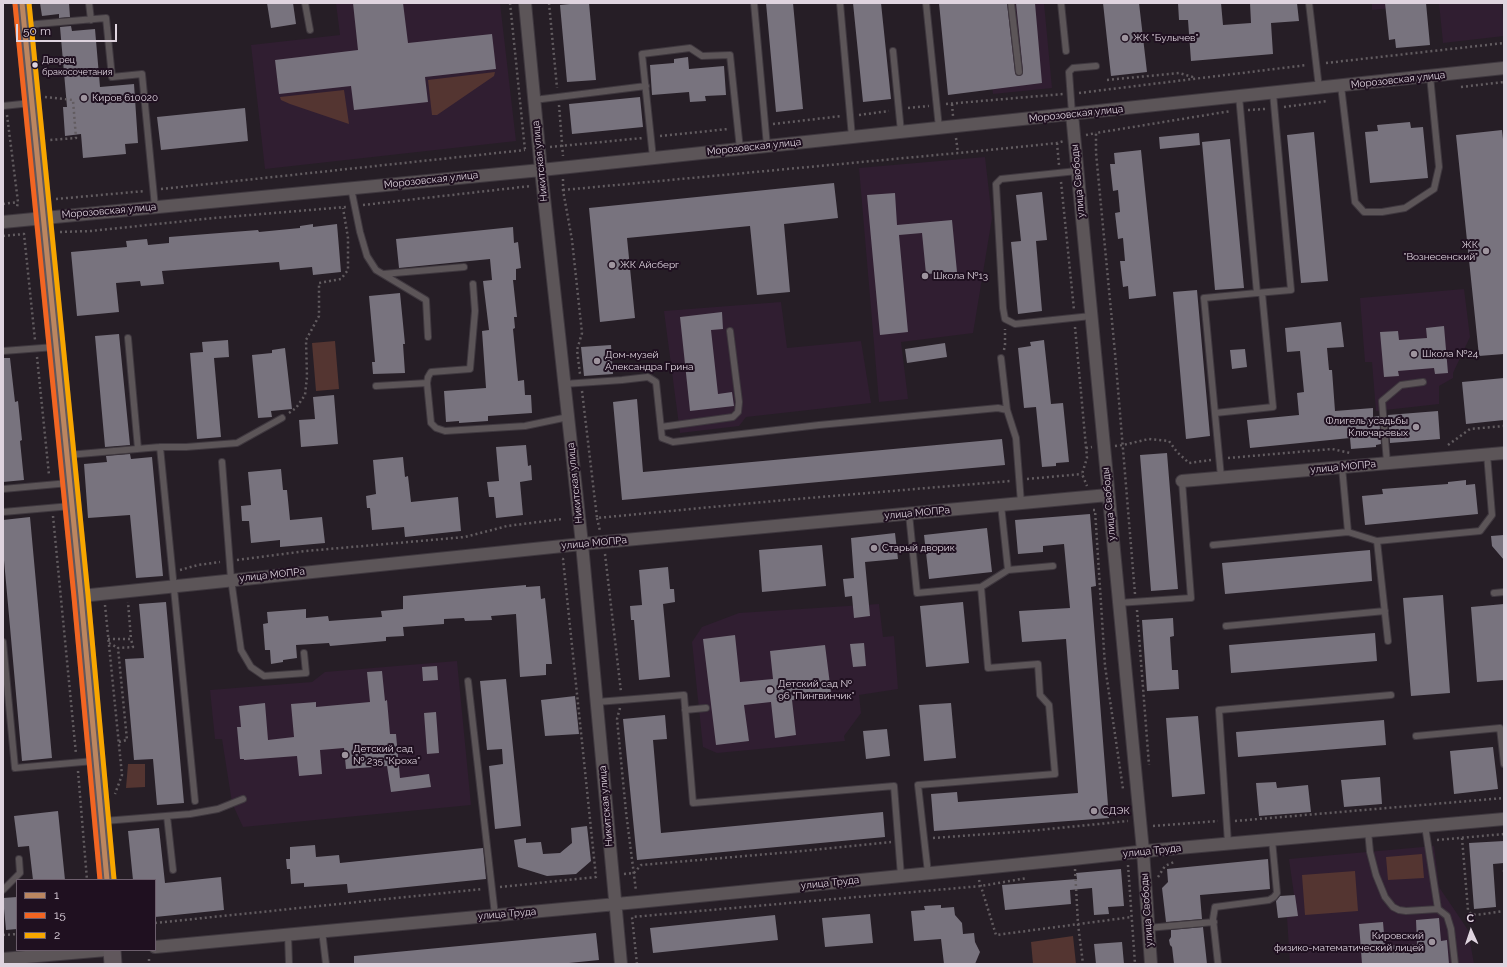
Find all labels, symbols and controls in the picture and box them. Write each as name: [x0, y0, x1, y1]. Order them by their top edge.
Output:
scale bar: [18, 16, 119, 42]
text: 50 m: [23, 24, 51, 38]
place label: ЖК "Булычев": [1133, 32, 1198, 44]
marker: ЖК "Булычев": [1120, 33, 1130, 43]
place label: Дворец бракосочетания: [42, 55, 112, 76]
marker: Дворец бракосочетания: [30, 60, 40, 70]
street label: Морозовская улица: [1350, 69, 1446, 91]
place label: Киров 610020: [92, 92, 158, 104]
marker: Киров 610020: [79, 93, 89, 103]
street label: Морозовская улица: [1028, 103, 1124, 125]
street label: Никитская улица: [530, 120, 550, 202]
street label: Морозовская улица: [706, 136, 802, 158]
street label: улица Свободы: [1069, 144, 1087, 218]
street label: Морозовская улица: [383, 169, 479, 191]
street label: Морозовская улица: [61, 201, 157, 221]
place label: ЖК "Вознесенский": [1404, 239, 1478, 262]
marker: ЖК "Вознесенский": [1481, 246, 1491, 256]
place label: ЖК Айсберг: [620, 259, 679, 271]
marker: ЖК Айсберг: [607, 260, 617, 270]
place label: Школа №13: [933, 270, 988, 282]
marker: Школа №13: [920, 271, 930, 281]
place label: Школа №24: [1422, 348, 1478, 360]
place label: Дом-музей Александра Грина: [605, 349, 694, 372]
marker: Школа №24: [1409, 349, 1419, 359]
marker: Дом-музей Александра Грина: [592, 356, 602, 366]
place label: Флигель усадьбы Ключаревых: [1326, 415, 1408, 438]
marker: Флигель усадьбы Ключаревых: [1411, 422, 1421, 432]
street label: Никитская улица: [565, 442, 585, 524]
street label: улица МОПРа: [1310, 458, 1376, 476]
street label: улица Свободы: [1100, 467, 1118, 541]
street label: улица МОПРа: [884, 504, 950, 522]
street label: улица МОПРа: [561, 534, 627, 552]
place label: Старый дворик: [882, 542, 955, 554]
marker: Старый дворик: [869, 543, 879, 553]
street label: улица МОПРа: [239, 566, 305, 584]
place label: Детский сад № 96 "Пингвинчик": [778, 678, 855, 702]
marker: Детский сад № 96 "Пингвинчик": [765, 685, 775, 695]
place label: Детский сад № 235 "Кроха": [353, 743, 420, 766]
marker: Детский сад № 235 "Кроха": [340, 750, 350, 760]
street label: Никитская улица: [596, 765, 616, 847]
place label: СДЭК: [1102, 805, 1130, 817]
marker: СДЭК: [1089, 806, 1099, 816]
street label: улица Труда: [1122, 842, 1182, 860]
street label: улица Свободы: [1138, 873, 1156, 947]
street label: улица Труда: [800, 874, 860, 892]
legend: [16, 879, 156, 951]
text: 1: [54, 888, 59, 902]
street label: улица Труда: [477, 905, 537, 923]
text: 15: [54, 908, 66, 922]
north arrow: [1451, 911, 1491, 951]
text: С: [1466, 912, 1474, 925]
text: 2: [54, 928, 60, 942]
place label: Кировский физико-математический лицей: [1274, 930, 1424, 954]
marker: Кировский физико-математический лицей: [1427, 937, 1437, 947]

